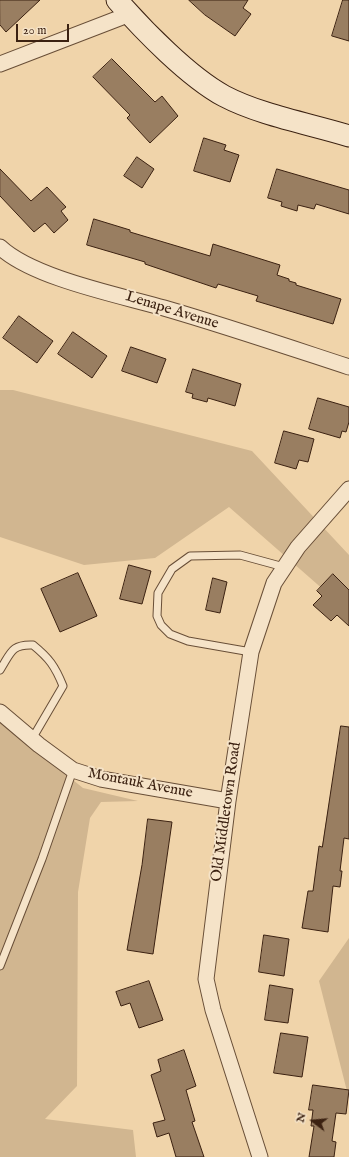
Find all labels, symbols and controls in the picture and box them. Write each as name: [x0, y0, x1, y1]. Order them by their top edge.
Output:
scale bar: [18, 16, 71, 42]
text: 20 m: [23, 23, 46, 38]
street label: Lenape Avenue: [123, 288, 221, 334]
street label: Old Middletown Road: [208, 741, 246, 883]
street label: Montauk Avenue: [86, 765, 194, 803]
north arrow: [293, 1101, 333, 1141]
text: N: [293, 1111, 310, 1124]

